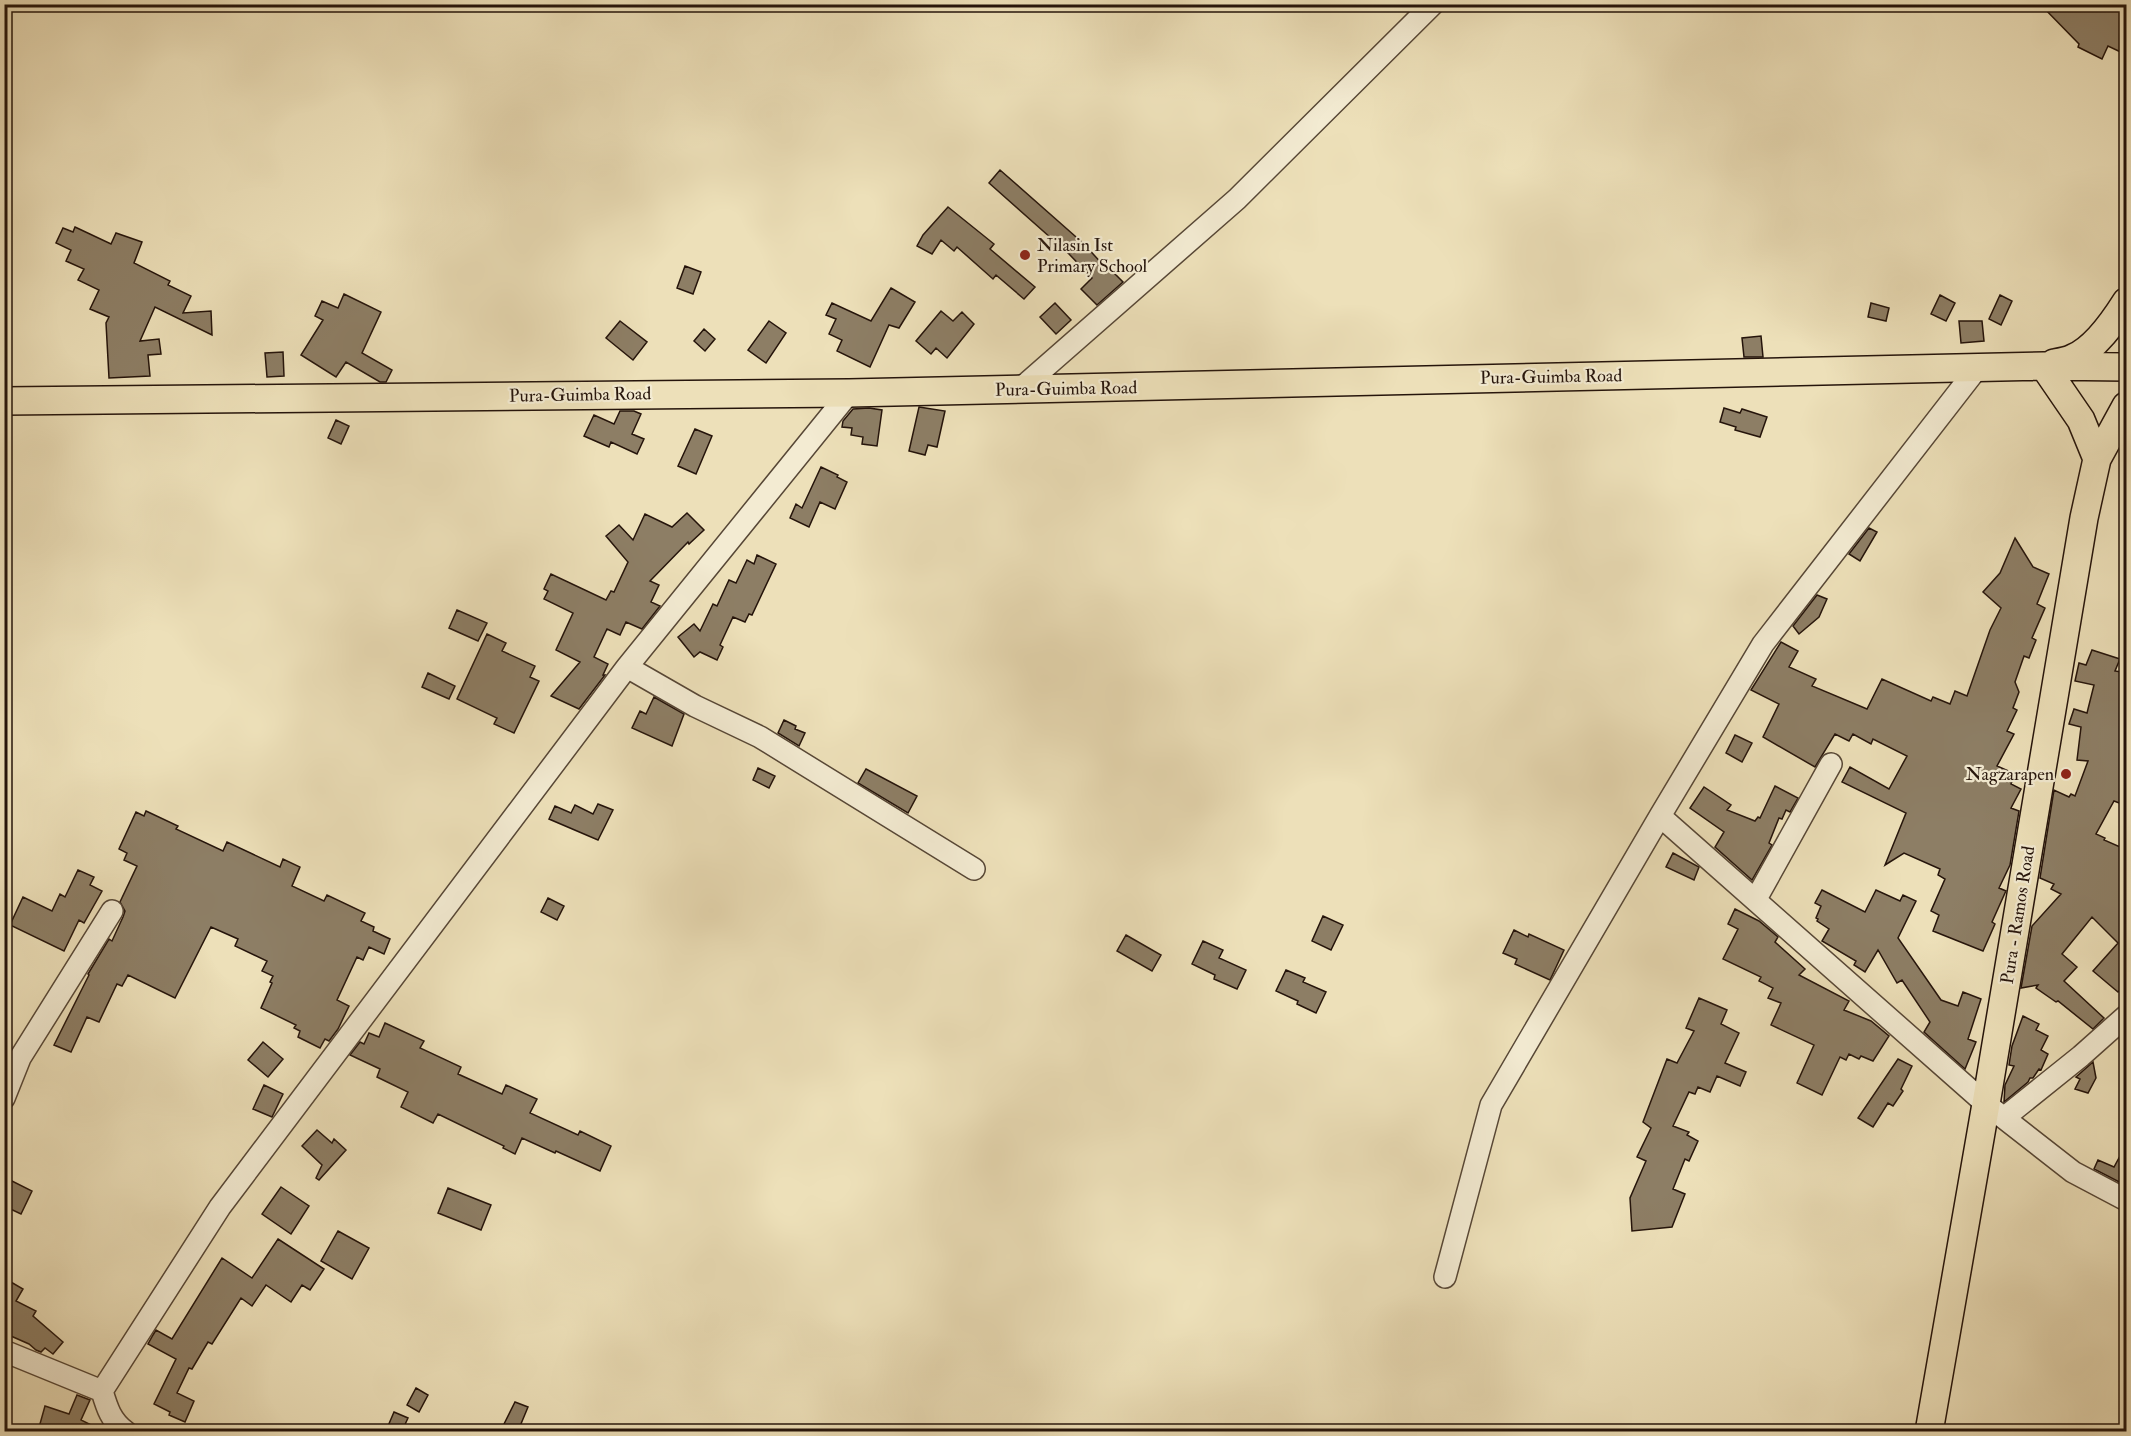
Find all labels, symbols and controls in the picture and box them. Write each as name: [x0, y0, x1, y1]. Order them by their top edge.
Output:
place label: Nilasin Ist Primary School: [1037, 234, 1148, 278]
marker: Nilasin Ist Primary School: [1018, 248, 1032, 262]
street label: Pura-Guimba Road: [1480, 364, 1622, 390]
street label: Pura-Guimba Road: [995, 376, 1137, 402]
street label: Pura-Guimba Road: [509, 382, 651, 408]
place label: Nagzarapen: [1966, 763, 2054, 786]
marker: Nagzarapen: [2059, 767, 2073, 781]
street label: Pura - Ramos Road: [1996, 844, 2040, 986]

